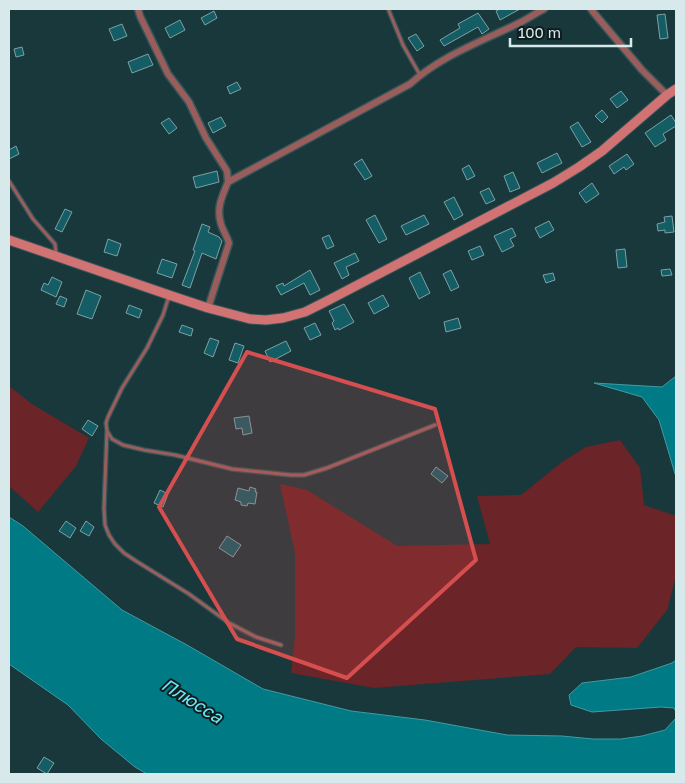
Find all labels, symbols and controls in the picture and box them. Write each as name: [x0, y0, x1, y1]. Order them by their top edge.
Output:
scale bar: [510, 15, 631, 47]
text: 100 m: [518, 23, 561, 41]
water label: Плюсса: [158, 673, 228, 728]

